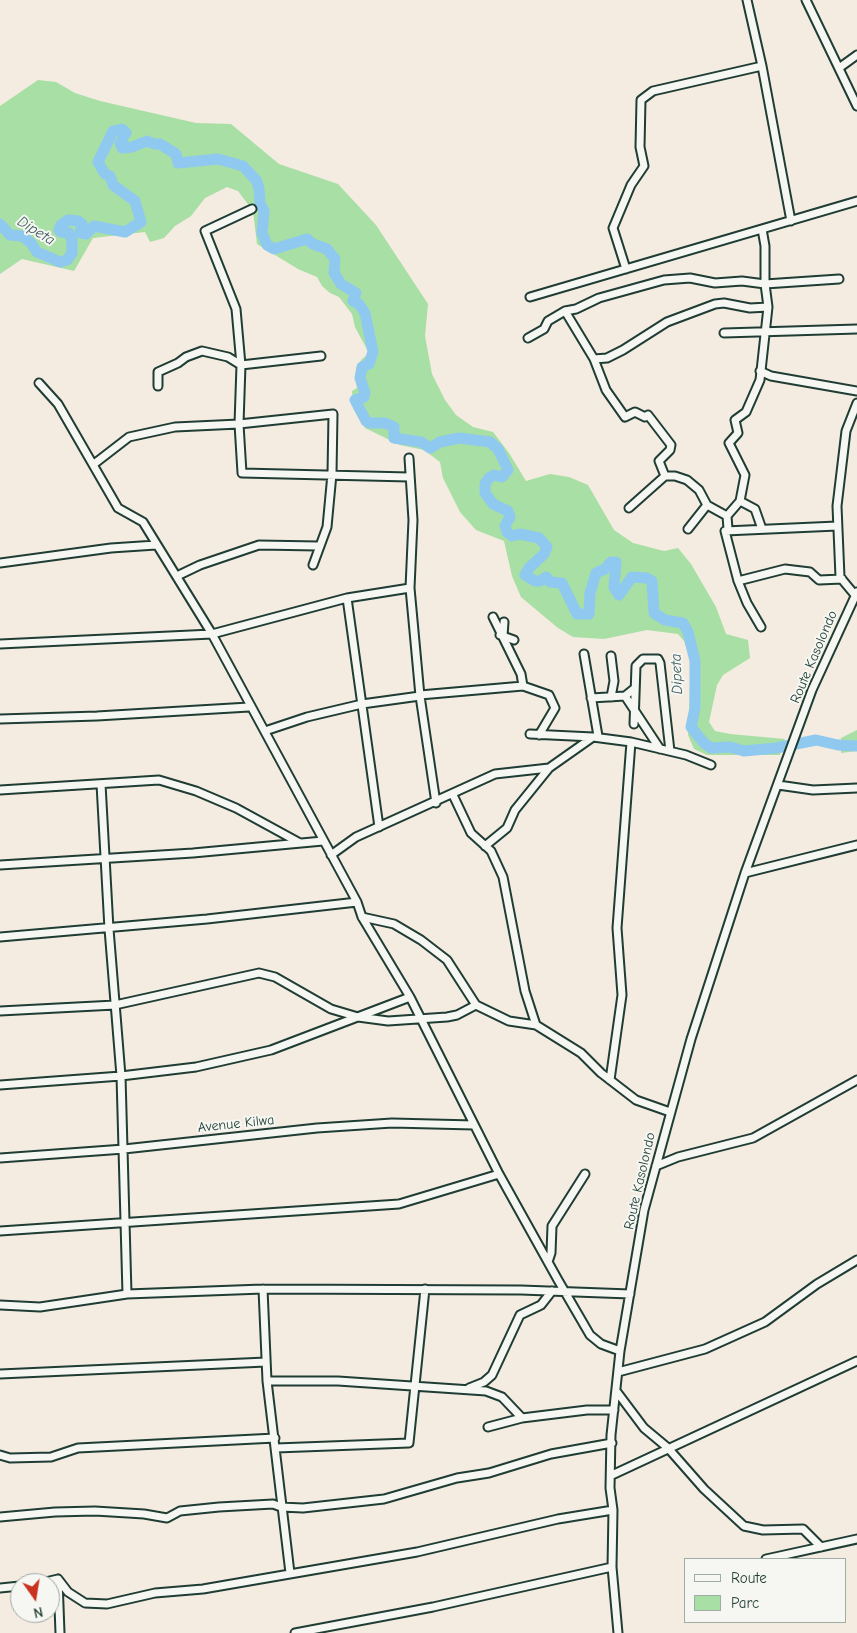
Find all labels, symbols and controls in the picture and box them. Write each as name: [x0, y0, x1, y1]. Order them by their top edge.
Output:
water label: Dipeta: [14, 213, 58, 249]
street label: Route Kasolondo: [787, 608, 841, 706]
water label: Dipeta: [667, 653, 687, 695]
street label: Avenue Kilwa: [197, 1112, 275, 1136]
street label: Route Kasolondo: [621, 1131, 659, 1231]
legend: [684, 1558, 847, 1623]
text: Route: [731, 1569, 767, 1587]
north arrow: [10, 1573, 60, 1623]
text: Parc: [731, 1594, 759, 1612]
text: N: [32, 1603, 45, 1621]

